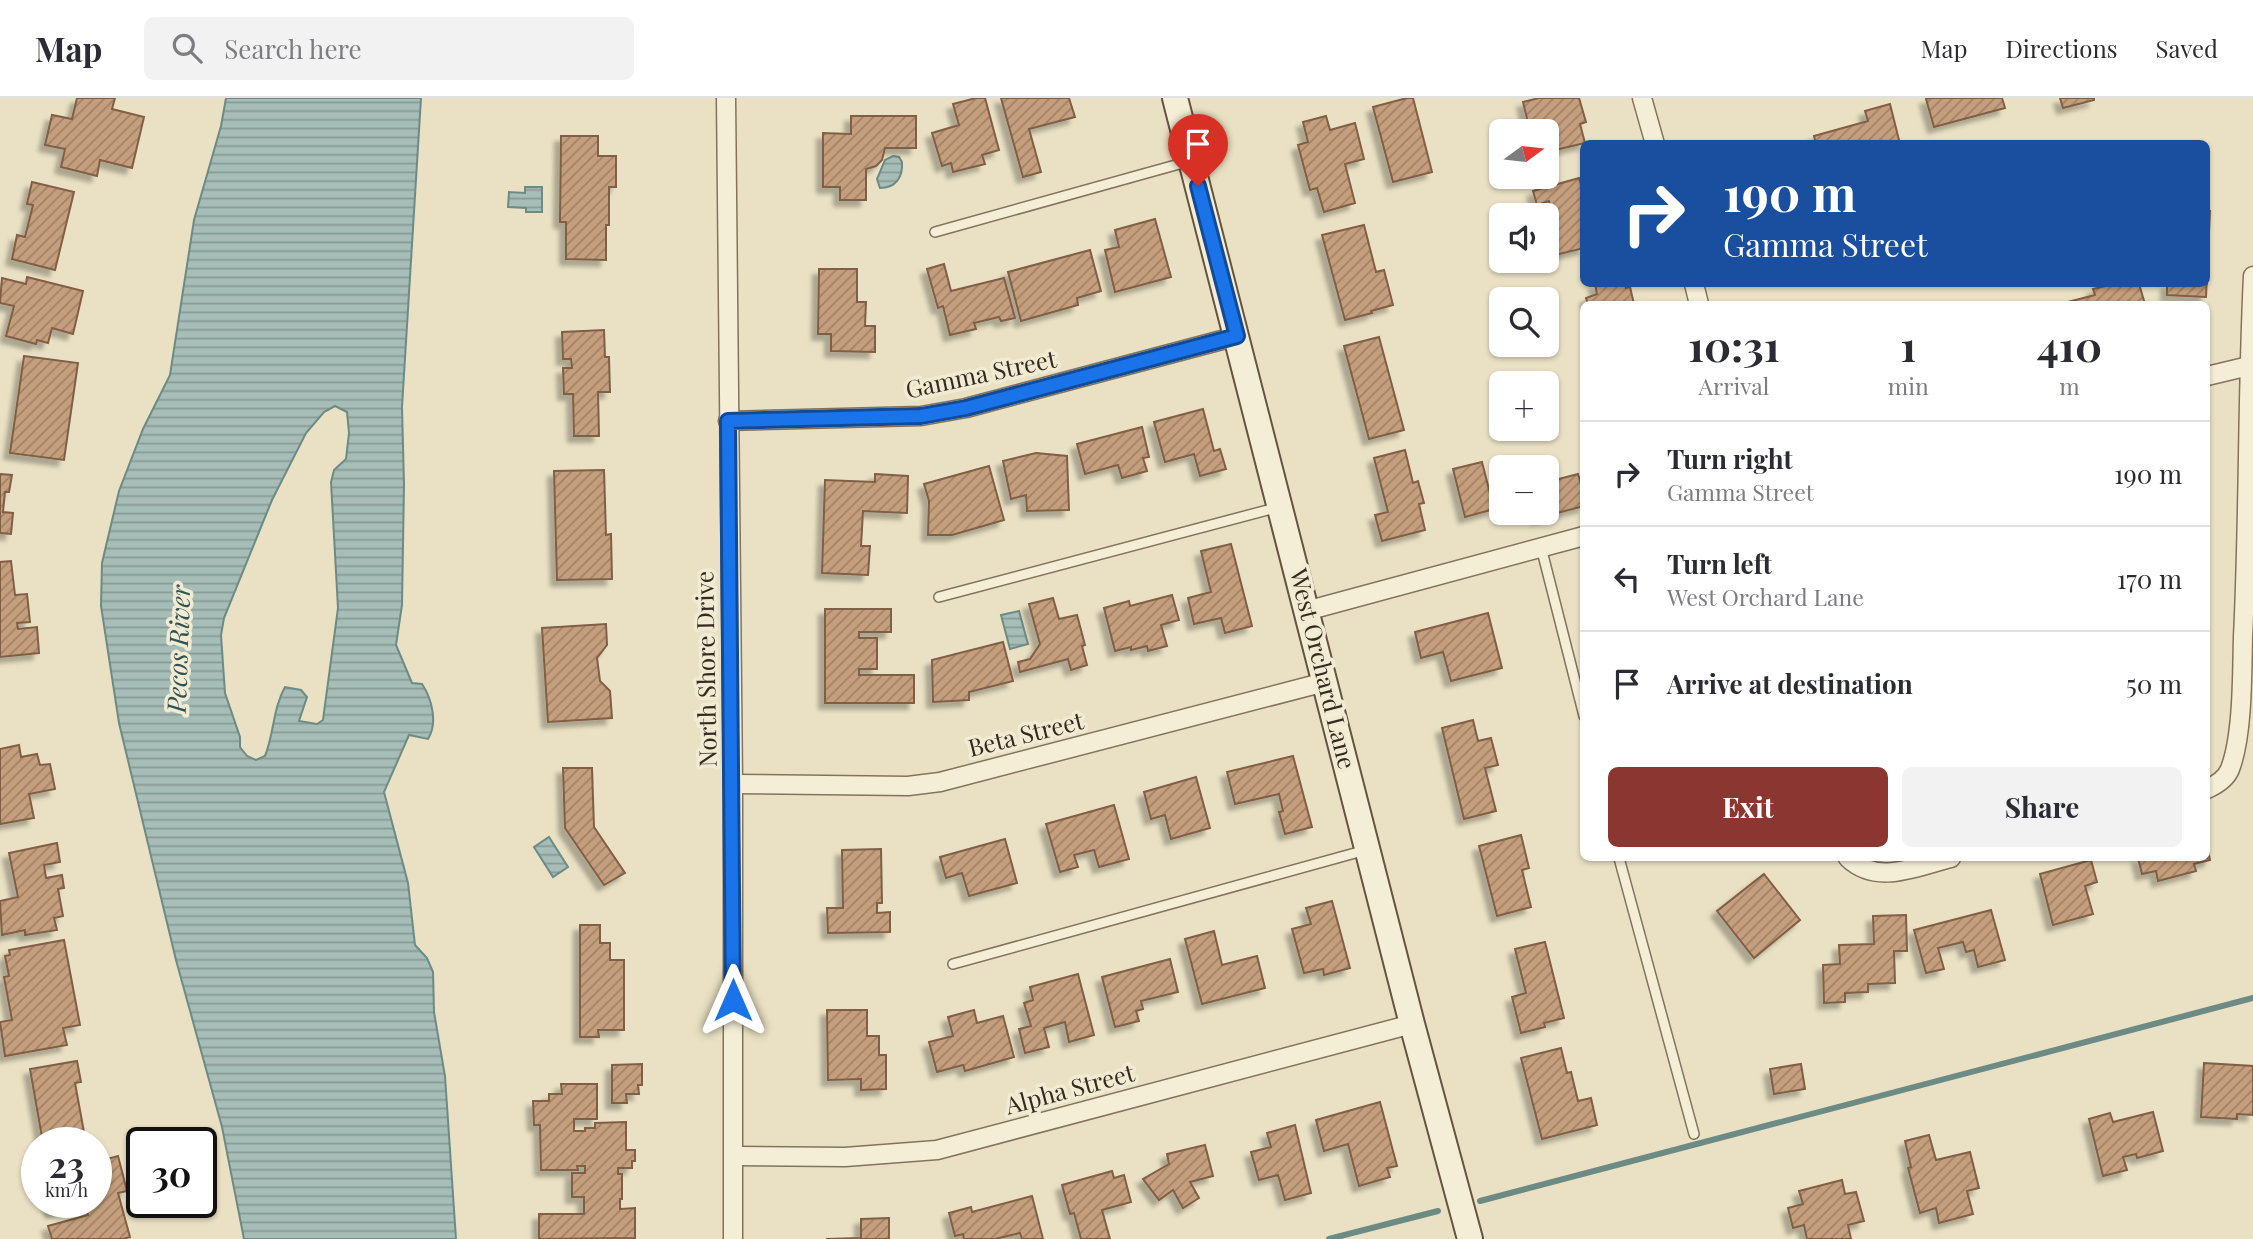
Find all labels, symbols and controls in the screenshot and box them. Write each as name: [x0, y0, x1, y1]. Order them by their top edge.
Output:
search box: [144, 17, 634, 80]
text: Map: [35, 26, 102, 70]
icon: search: [168, 29, 206, 67]
text: Search here: [224, 31, 362, 66]
text: Map: [1921, 32, 1967, 64]
text: Directions: [2005, 32, 2118, 64]
text: Saved: [2156, 32, 2218, 64]
pin: [1168, 114, 1228, 186]
north arrow: [1489, 119, 1559, 189]
map controls: [1489, 119, 1559, 525]
icon: arrive: [1179, 125, 1217, 163]
text: 190 m: [1723, 159, 1856, 224]
icon: right: [1608, 168, 1699, 259]
button: sound: [1489, 203, 1559, 273]
text: Gamma Street: [1723, 222, 1928, 265]
button: search: [1489, 287, 1559, 357]
text: 10:31: [1688, 317, 1780, 373]
text: 1: [1900, 317, 1916, 373]
text: 410: [2037, 317, 2102, 373]
street label: Gamma Street: [902, 341, 1059, 405]
text: Arrival: [1698, 370, 1769, 401]
text: min: [1888, 370, 1929, 401]
text: m: [2059, 370, 2080, 401]
button: +: [1489, 371, 1559, 441]
text: Turn right: [1667, 441, 1793, 476]
button: −: [1489, 455, 1559, 525]
icon: right: [1608, 455, 1646, 493]
text: 190 m: [2114, 456, 2182, 491]
text: Gamma Street: [1667, 476, 1814, 507]
text: Turn left: [1667, 546, 1772, 581]
icon: left: [1608, 560, 1646, 598]
text: 170 m: [2117, 561, 2182, 596]
street label: West Orchard Lane: [1283, 564, 1364, 772]
street label: North Shore Drive: [687, 571, 723, 767]
text: West Orchard Lane: [1667, 581, 1864, 612]
water label: Pecos River: [158, 584, 197, 714]
icon: arrive: [1608, 665, 1646, 703]
text: Arrive at destination: [1667, 666, 1913, 701]
text: 50 m: [2126, 666, 2182, 701]
street label: Beta Street: [965, 703, 1087, 763]
button: Exit: [1608, 767, 1888, 847]
button: Share: [1902, 767, 2182, 847]
position arrow: [696, 963, 770, 1037]
street label: Alpha Street: [1001, 1055, 1138, 1121]
speed limit sign: 30: [126, 1127, 217, 1218]
text: 23: [49, 1140, 84, 1187]
text: km/h: [45, 1178, 88, 1202]

